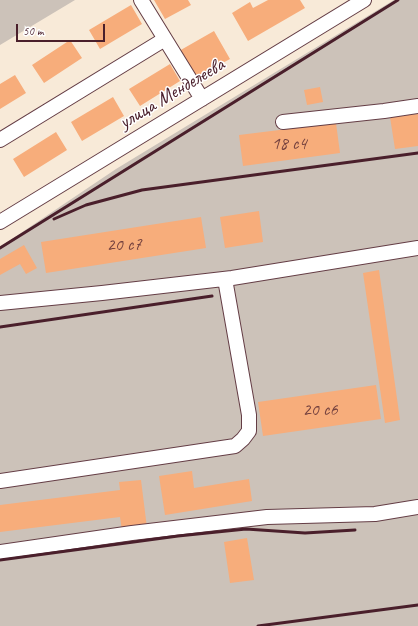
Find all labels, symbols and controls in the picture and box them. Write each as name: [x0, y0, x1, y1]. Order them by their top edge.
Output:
scale bar: [18, 16, 107, 42]
text: 50 m: [23, 23, 43, 39]
street label: улица Менделеева: [115, 53, 229, 135]
house number: 18 с4: [271, 133, 307, 155]
house number: 20 с7: [106, 234, 142, 256]
house number: 20 с6: [302, 399, 338, 421]

